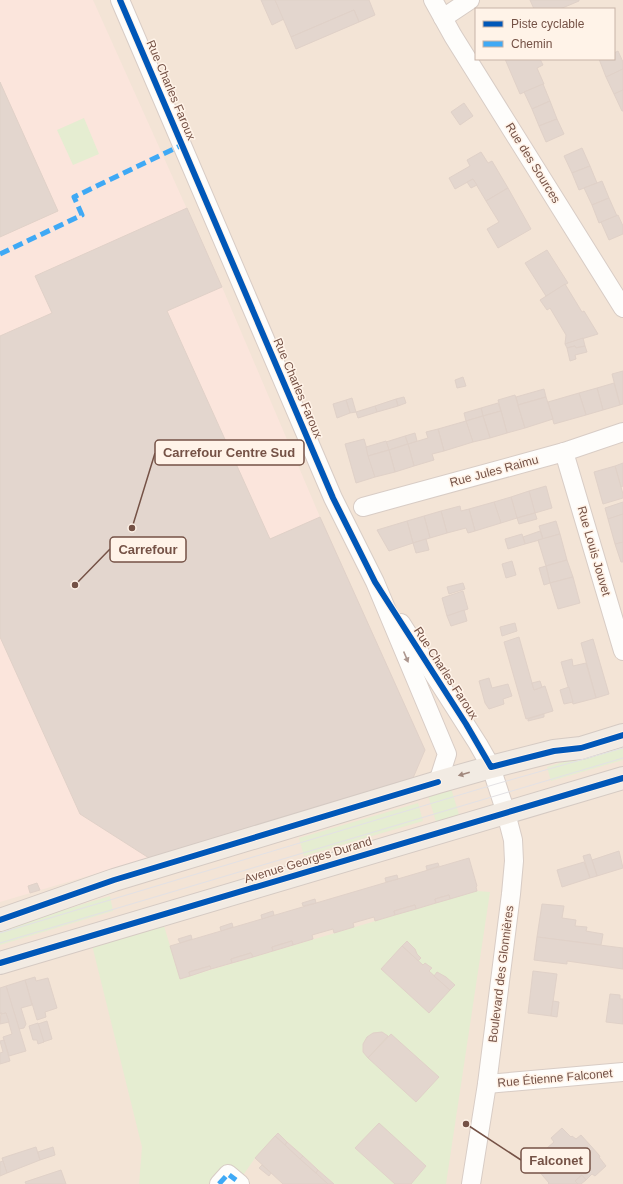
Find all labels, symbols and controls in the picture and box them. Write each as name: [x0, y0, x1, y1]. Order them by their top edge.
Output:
legend: [475, 8, 615, 60]
text: Piste cyclable: [511, 17, 585, 31]
text: Chemin: [511, 37, 552, 51]
street label: Rue Charles Faroux: [144, 38, 198, 142]
street label: Rue des Sources: [503, 120, 563, 206]
street label: Rue Charles Faroux: [271, 336, 325, 440]
callout: Carrefour Centre Sud: [155, 440, 304, 465]
text: Carrefour Centre Sud: [163, 445, 295, 460]
street label: Rue Jules Raimu: [448, 452, 540, 490]
street label: Rue Louis Jouvet: [574, 504, 614, 598]
callout: Carrefour: [110, 537, 186, 562]
text: Carrefour: [118, 542, 178, 557]
street label: Rue Charles Faroux: [411, 624, 481, 722]
one-way arrow: [403, 652, 409, 663]
one-way arrow: [458, 771, 470, 777]
street label: Avenue Georges Durand: [243, 834, 373, 886]
street label: Boulevard des Glonnières: [486, 905, 516, 1043]
street label: Rue Étienne Falconet: [497, 1065, 614, 1090]
callout: Falconet: [521, 1148, 590, 1173]
text: Falconet: [529, 1153, 583, 1168]

